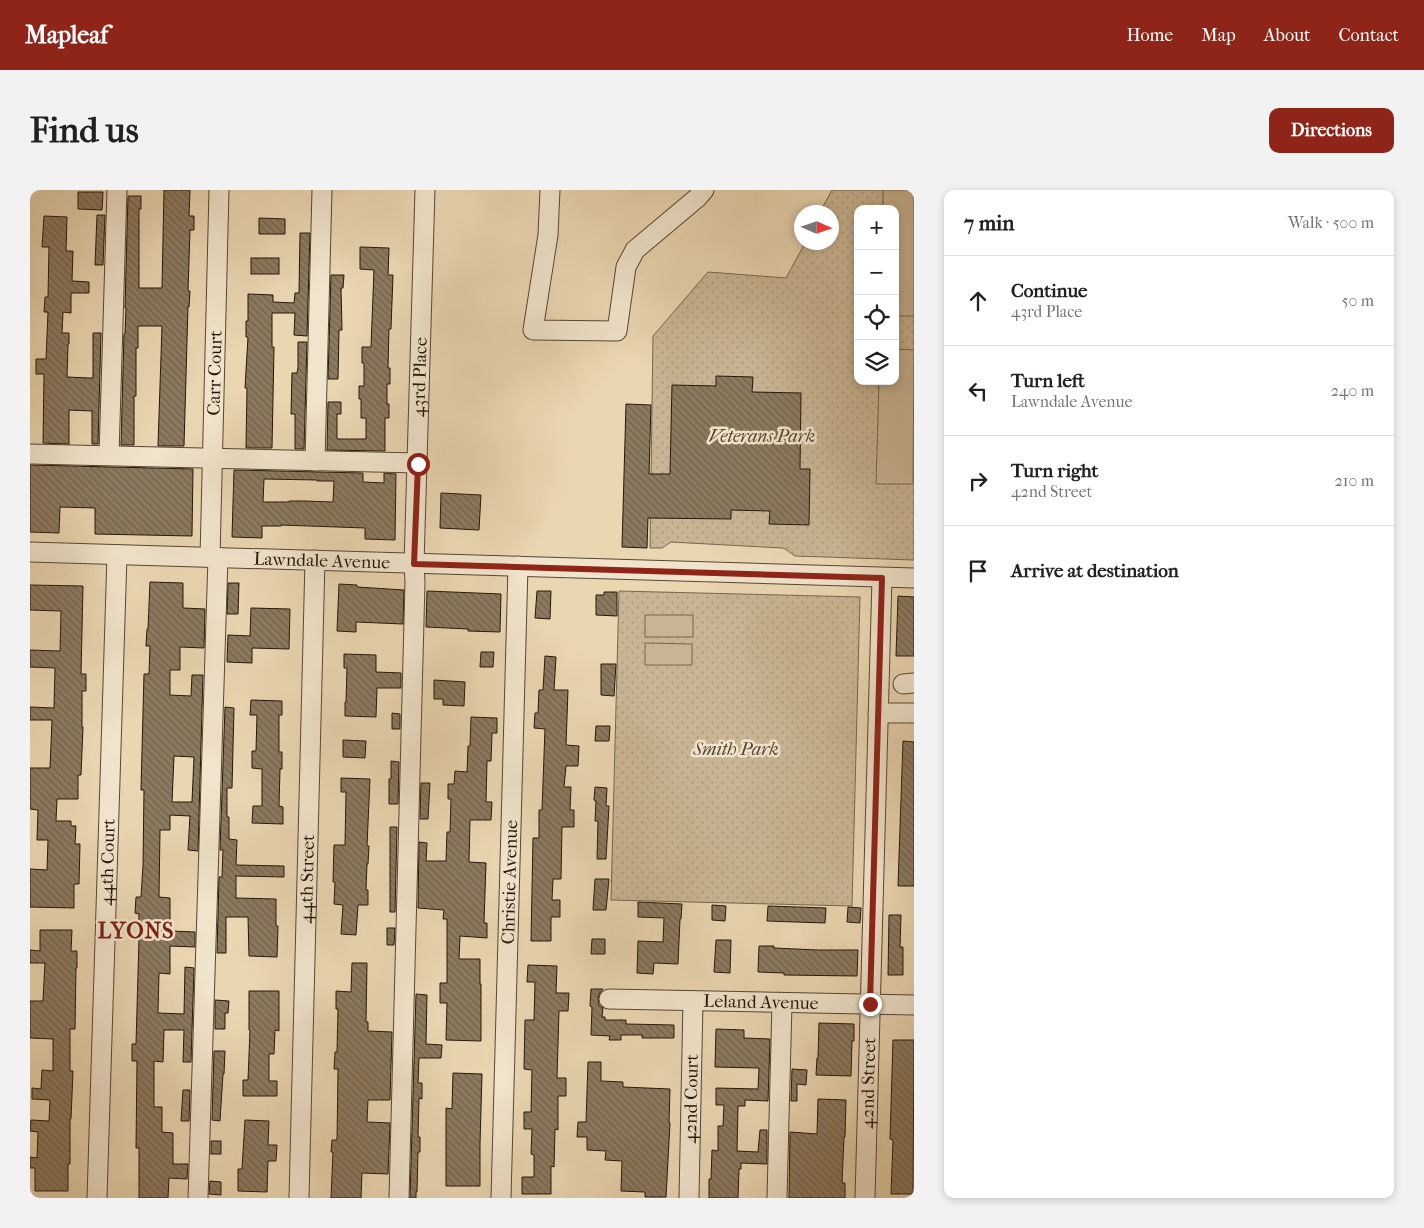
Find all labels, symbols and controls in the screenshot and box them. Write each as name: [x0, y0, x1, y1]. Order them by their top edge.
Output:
text: Mapleaf: [25, 21, 108, 49]
text: Home: [1126, 25, 1173, 46]
text: Map: [1201, 25, 1236, 46]
text: About: [1264, 25, 1310, 46]
text: Contact: [1338, 25, 1399, 46]
button: Directions: [1269, 108, 1394, 153]
text: Find us: [30, 110, 139, 151]
north arrow: [794, 205, 839, 250]
map controls: [854, 205, 899, 385]
button: +: [854, 205, 899, 250]
text: 7 min: [964, 211, 1015, 235]
text: Walk · 500 m: [1288, 213, 1374, 232]
button: −: [854, 250, 899, 295]
text: Continue: [1011, 280, 1087, 302]
icon: ahead: [964, 287, 992, 315]
text: 50 m: [1342, 291, 1374, 310]
button: locate: [854, 295, 899, 340]
text: 43rd Place: [1011, 302, 1082, 321]
street label: Carr Court: [203, 330, 226, 416]
street label: 43rd Place: [408, 337, 431, 418]
button: layers: [854, 340, 899, 385]
text: Turn left: [1011, 370, 1085, 392]
icon: left: [964, 377, 992, 405]
text: 240 m: [1331, 381, 1374, 400]
text: Lawndale Avenue: [1011, 392, 1132, 411]
park label: Veterans Park: [709, 426, 815, 447]
route start: [407, 453, 430, 476]
text: Turn right: [1011, 460, 1098, 482]
icon: right: [964, 467, 992, 495]
text: 210 m: [1335, 471, 1374, 490]
text: 42nd Street: [1011, 482, 1092, 501]
street label: Lawndale Avenue: [253, 548, 391, 573]
icon: arrive: [964, 557, 992, 585]
text: Arrive at destination: [1011, 560, 1179, 582]
park label: Smith Park: [692, 739, 779, 760]
street label: 44th Court: [96, 818, 119, 906]
street label: Christie Avenue: [497, 820, 522, 945]
street label: 44th Street: [295, 834, 319, 924]
district label: LYONS: [98, 918, 174, 944]
street label: Leland Avenue: [703, 990, 819, 1014]
route end: [859, 993, 882, 1016]
street label: 42nd Street: [856, 1036, 880, 1129]
street label: 42nd Court: [680, 1054, 702, 1144]

